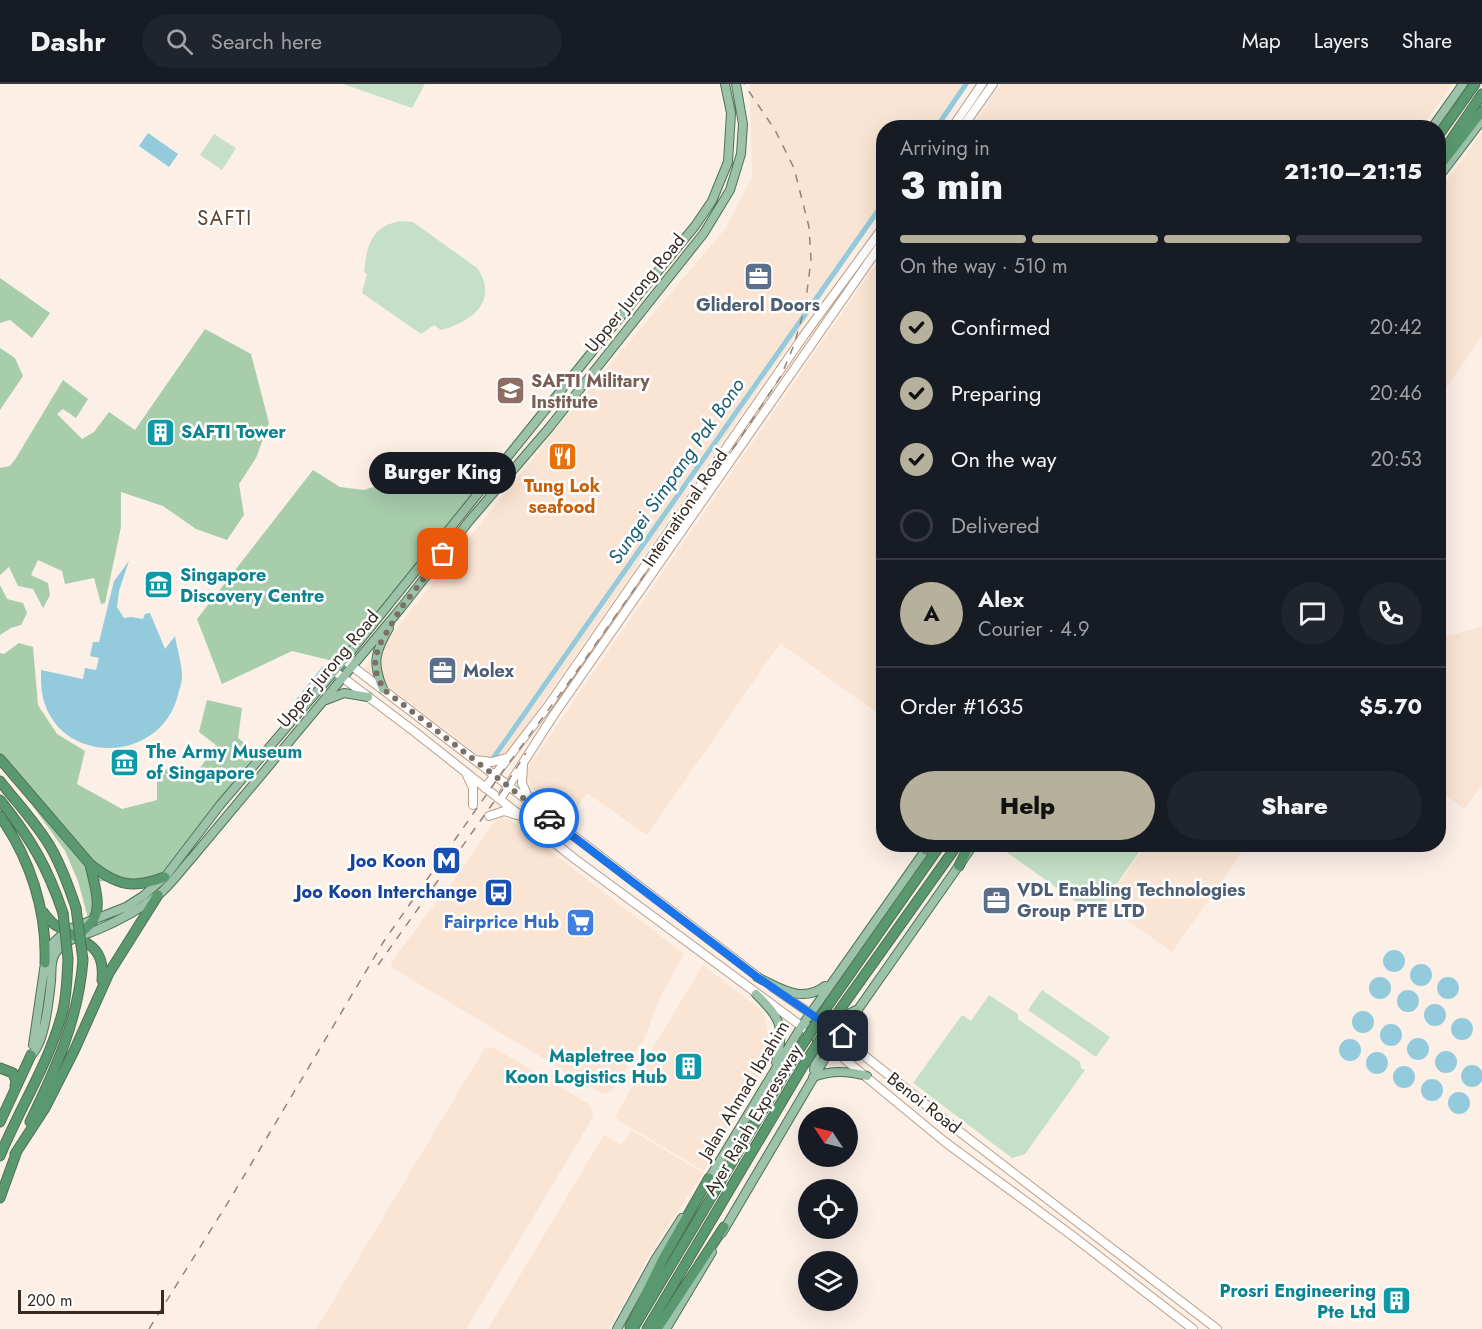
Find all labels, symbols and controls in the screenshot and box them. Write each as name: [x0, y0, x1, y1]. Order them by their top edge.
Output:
search box: [142, 14, 562, 68]
text: Dashr: [30, 21, 106, 62]
icon: search: [163, 25, 196, 58]
text: Search here: [211, 25, 322, 57]
text: Map: [1242, 26, 1281, 56]
text: Layers: [1314, 26, 1369, 56]
text: Share: [1402, 26, 1452, 56]
text: Arriving in: [900, 134, 990, 163]
text: 21:10–21:15: [1284, 155, 1422, 187]
text: 3 min: [900, 157, 1003, 214]
district label: SAFTI: [197, 204, 253, 233]
street label: Upper Jurong Road: [579, 228, 691, 358]
text: On the way · 510 m: [900, 252, 1068, 281]
office icon: Gliderol Doors: [742, 260, 774, 292]
place label: Gliderol Doors: [696, 292, 820, 318]
icon: check: [900, 311, 933, 344]
text: Confirmed: [951, 311, 1050, 343]
text: 20:42: [1370, 313, 1422, 342]
place label: SAFTI Military Institute: [531, 368, 650, 415]
water label: Sungei Simpang Pak Bono: [601, 372, 752, 570]
school or university icon: SAFTI Military Institute: [494, 375, 526, 407]
icon: check: [900, 377, 933, 410]
text: Preparing: [951, 377, 1042, 409]
text: 20:46: [1369, 379, 1422, 408]
building icon: SAFTI Tower: [144, 416, 176, 448]
place label: SAFTI Tower: [181, 419, 287, 445]
restaurant icon: Tung Lok seafood: [546, 441, 578, 473]
icon: check: [900, 443, 933, 476]
text: On the way: [951, 443, 1056, 475]
street label: International Road: [636, 444, 734, 572]
text: 20:53: [1370, 445, 1422, 474]
callout: Burger King: [370, 452, 516, 494]
text: Burger King: [384, 458, 501, 487]
place label: Tung Lok seafood: [524, 473, 601, 520]
text: Delivered: [951, 509, 1040, 541]
pin: [417, 528, 468, 579]
icon: bag: [426, 537, 459, 570]
place label: Singapore Discovery Centre: [180, 562, 324, 609]
museum icon: Singapore Discovery Centre: [143, 569, 175, 601]
button: chat: [1281, 582, 1344, 645]
button: phone: [1359, 582, 1422, 645]
text: Alex: [978, 583, 1024, 615]
text: A: [923, 597, 940, 629]
street label: Upper Jurong Road: [271, 605, 385, 733]
text: Courier · 4.9: [978, 615, 1090, 644]
office icon: Molex: [426, 655, 458, 687]
place label: Molex: [463, 658, 515, 684]
text: Order #1635: [900, 690, 1023, 722]
text: $5.70: [1359, 690, 1422, 722]
place label: The Army Museum of Singapore: [146, 739, 302, 786]
museum icon: The Army Museum of Singapore: [109, 746, 141, 778]
button: Help: [900, 771, 1155, 840]
button: Share: [1167, 771, 1422, 840]
courier: [519, 788, 579, 848]
icon: car: [533, 802, 566, 835]
metro station icon: Joo Koon: [431, 845, 463, 877]
place label: Joo Koon: [347, 848, 426, 874]
bus stop icon: Joo Koon Interchange: [482, 876, 514, 908]
place label: VDL Enabling Technologies Group PTE LTD: [1016, 877, 1246, 924]
place label: Joo Koon Interchange: [293, 879, 477, 905]
office icon: VDL Enabling Technologies Group PTE LTD: [980, 884, 1012, 916]
supermarket icon: Fairprice Hub: [564, 906, 596, 938]
place label: Fairprice Hub: [444, 909, 559, 935]
pin: [817, 1010, 868, 1061]
street label: Jalan Ahmad Ibrahim: [691, 1016, 796, 1166]
icon: home: [826, 1019, 859, 1052]
street label: Ayer Rajah Expressway: [697, 1039, 809, 1201]
place label: Mapletree Joo Koon Logistics Hub: [505, 1043, 667, 1090]
building icon: Mapletree Joo Koon Logistics Hub: [672, 1050, 704, 1082]
street label: Benoi Road: [882, 1066, 966, 1140]
north arrow: [798, 1107, 858, 1167]
map controls: [798, 1107, 858, 1311]
button: locate: [798, 1179, 858, 1239]
button: layers: [798, 1251, 858, 1311]
place label: Prosri Engineering Pte Ltd: [1220, 1278, 1376, 1325]
building icon: Prosri Engineering Pte Ltd: [1381, 1285, 1413, 1317]
scale bar: [18, 1287, 164, 1314]
text: 200 m: [27, 1289, 73, 1312]

